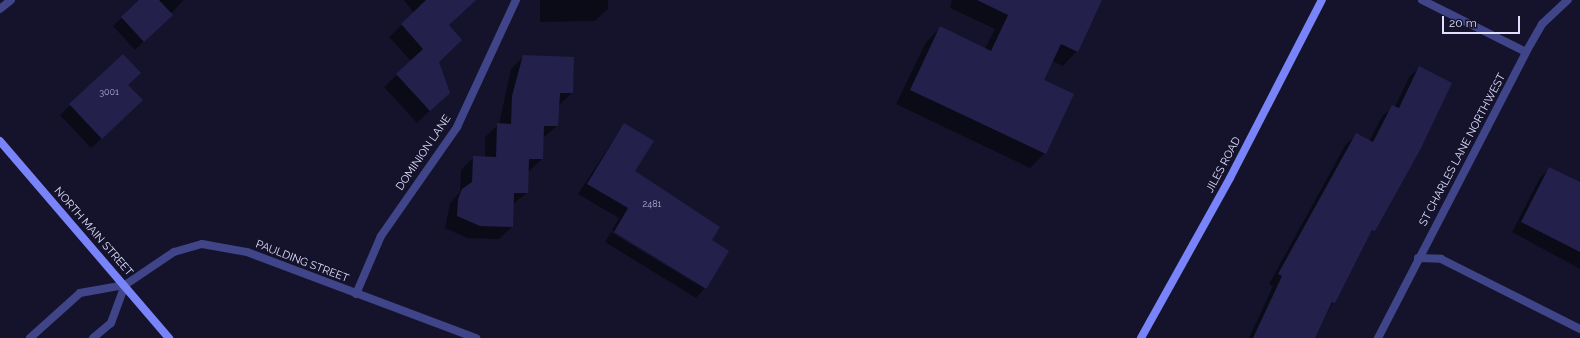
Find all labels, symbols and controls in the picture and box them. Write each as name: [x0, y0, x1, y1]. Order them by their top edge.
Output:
scale bar: [1444, 8, 1522, 34]
text: 20 m: [1449, 16, 1477, 30]
street label: ST CHARLES LANE NORTHWEST: [1417, 71, 1509, 229]
house number: 3001: [99, 87, 119, 97]
street label: DOMINION LANE: [394, 113, 454, 193]
street label: JILES ROAD: [1204, 135, 1244, 195]
street label: NORTH MAIN STREET: [51, 185, 135, 279]
house number: 2481: [643, 199, 661, 209]
street label: PAULDING STREET: [254, 238, 350, 286]

